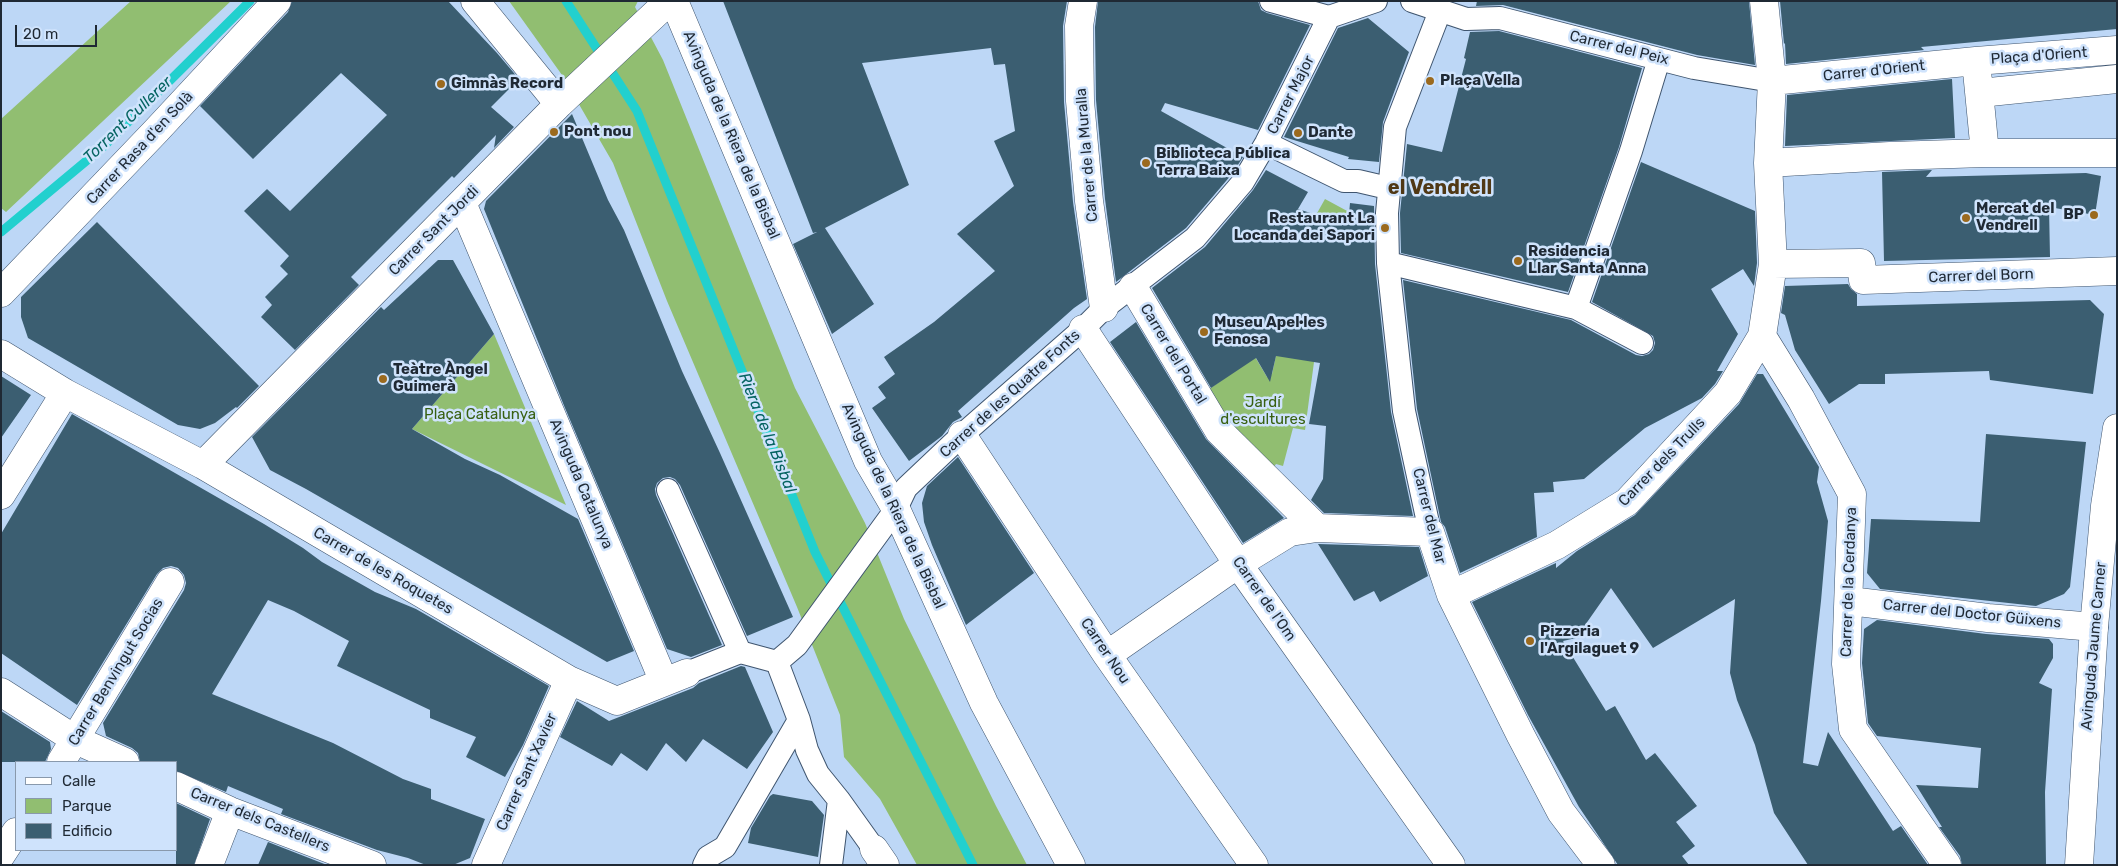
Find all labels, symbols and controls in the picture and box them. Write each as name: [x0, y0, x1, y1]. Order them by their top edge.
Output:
scale bar: [18, 15, 100, 47]
text: 20 m: [23, 25, 58, 43]
street label: Carrer del Peix: [1568, 27, 1670, 69]
street label: Avinguda de la Riera de la Bisbal: [679, 28, 783, 242]
street label: Plaça d'Orient: [1990, 44, 2088, 68]
street label: Carrer Major: [1264, 53, 1318, 137]
street label: Carrer d'Orient: [1822, 57, 1926, 85]
place label: Plaça Vella: [1440, 72, 1520, 90]
water label: Torrent Cullerer: [80, 73, 176, 167]
place label: Gimnàs Record: [451, 75, 563, 93]
marker: Plaça Vella: [1424, 75, 1436, 87]
marker: Gimnàs Record: [435, 78, 447, 90]
street label: Carrer de la Muralla: [1072, 87, 1102, 223]
street label: Carrer Rasa d'en Solà: [83, 88, 197, 208]
place label: Pont nou: [564, 123, 631, 141]
place label: Dante: [1308, 124, 1353, 142]
marker: Pont nou: [548, 126, 560, 138]
marker: Dante: [1292, 127, 1304, 139]
place label: Biblioteca Pública Terra Baixa: [1156, 145, 1290, 180]
marker: Biblioteca Pública Terra Baixa: [1140, 157, 1152, 169]
district label: el Vendrell: [1388, 176, 1492, 200]
street label: Carrer Sant Jordi: [385, 182, 483, 280]
place label: Mercat del Vendrell: [1976, 200, 2055, 235]
place label: BP: [2063, 206, 2084, 224]
marker: BP: [2088, 209, 2100, 221]
place label: Restaurant La Locanda dei Sapori: [1234, 210, 1375, 245]
marker: Mercat del Vendrell: [1960, 212, 1972, 224]
marker: Restaurant La Locanda dei Sapori: [1379, 222, 1391, 234]
place label: Residencia Llar Santa Anna: [1528, 243, 1646, 278]
marker: Residencia Llar Santa Anna: [1512, 255, 1524, 267]
street label: Carrer del Born: [1928, 265, 2034, 287]
street label: Carrer del Portal: [1136, 301, 1210, 407]
place label: Museu Apel·les Fenosa: [1214, 314, 1325, 349]
street label: Carrer de les Quatre Fonts: [936, 326, 1084, 462]
marker: Museu Apel·les Fenosa: [1198, 326, 1210, 338]
place label: Teàtre Àngel Guimerà: [393, 361, 488, 396]
water label: Riera de la Bisbal: [734, 370, 800, 496]
marker: Teàtre Àngel Guimerà: [377, 373, 389, 385]
park label: Jardí d'escultures: [1220, 394, 1306, 429]
street label: Avinguda de la Riera de la Bisbal: [837, 401, 949, 611]
park label: Plaça Catalunya: [424, 406, 536, 424]
street label: Carrer dels Trulls: [1615, 414, 1709, 510]
street label: Avinguda Catalunya: [545, 416, 617, 552]
street label: Carrer del Mar: [1408, 466, 1450, 566]
street label: Carrer de la Cerdanya: [1837, 507, 1861, 657]
street label: Carrer de les Roquetes: [310, 524, 456, 618]
street label: Carrer de l'Om: [1228, 553, 1300, 645]
street label: Avinguda Jaume Carner: [2078, 561, 2110, 731]
street label: Carrer Benvingut Socias: [65, 595, 167, 749]
street label: Carrer del Doctor Güixens: [1882, 596, 2062, 632]
street label: Carrer Nou: [1076, 615, 1134, 687]
place label: Pizzeria l'Argilaguet 9: [1540, 623, 1639, 658]
marker: Pizzeria l'Argilaguet 9: [1524, 635, 1536, 647]
street label: Carrer Sant Xavier: [493, 710, 561, 834]
legend: [15, 761, 178, 851]
text: Calle: [62, 772, 96, 790]
street label: Carrer dels Castellers: [188, 784, 332, 856]
text: Parque: [62, 797, 112, 815]
text: Edificio: [62, 822, 112, 840]

